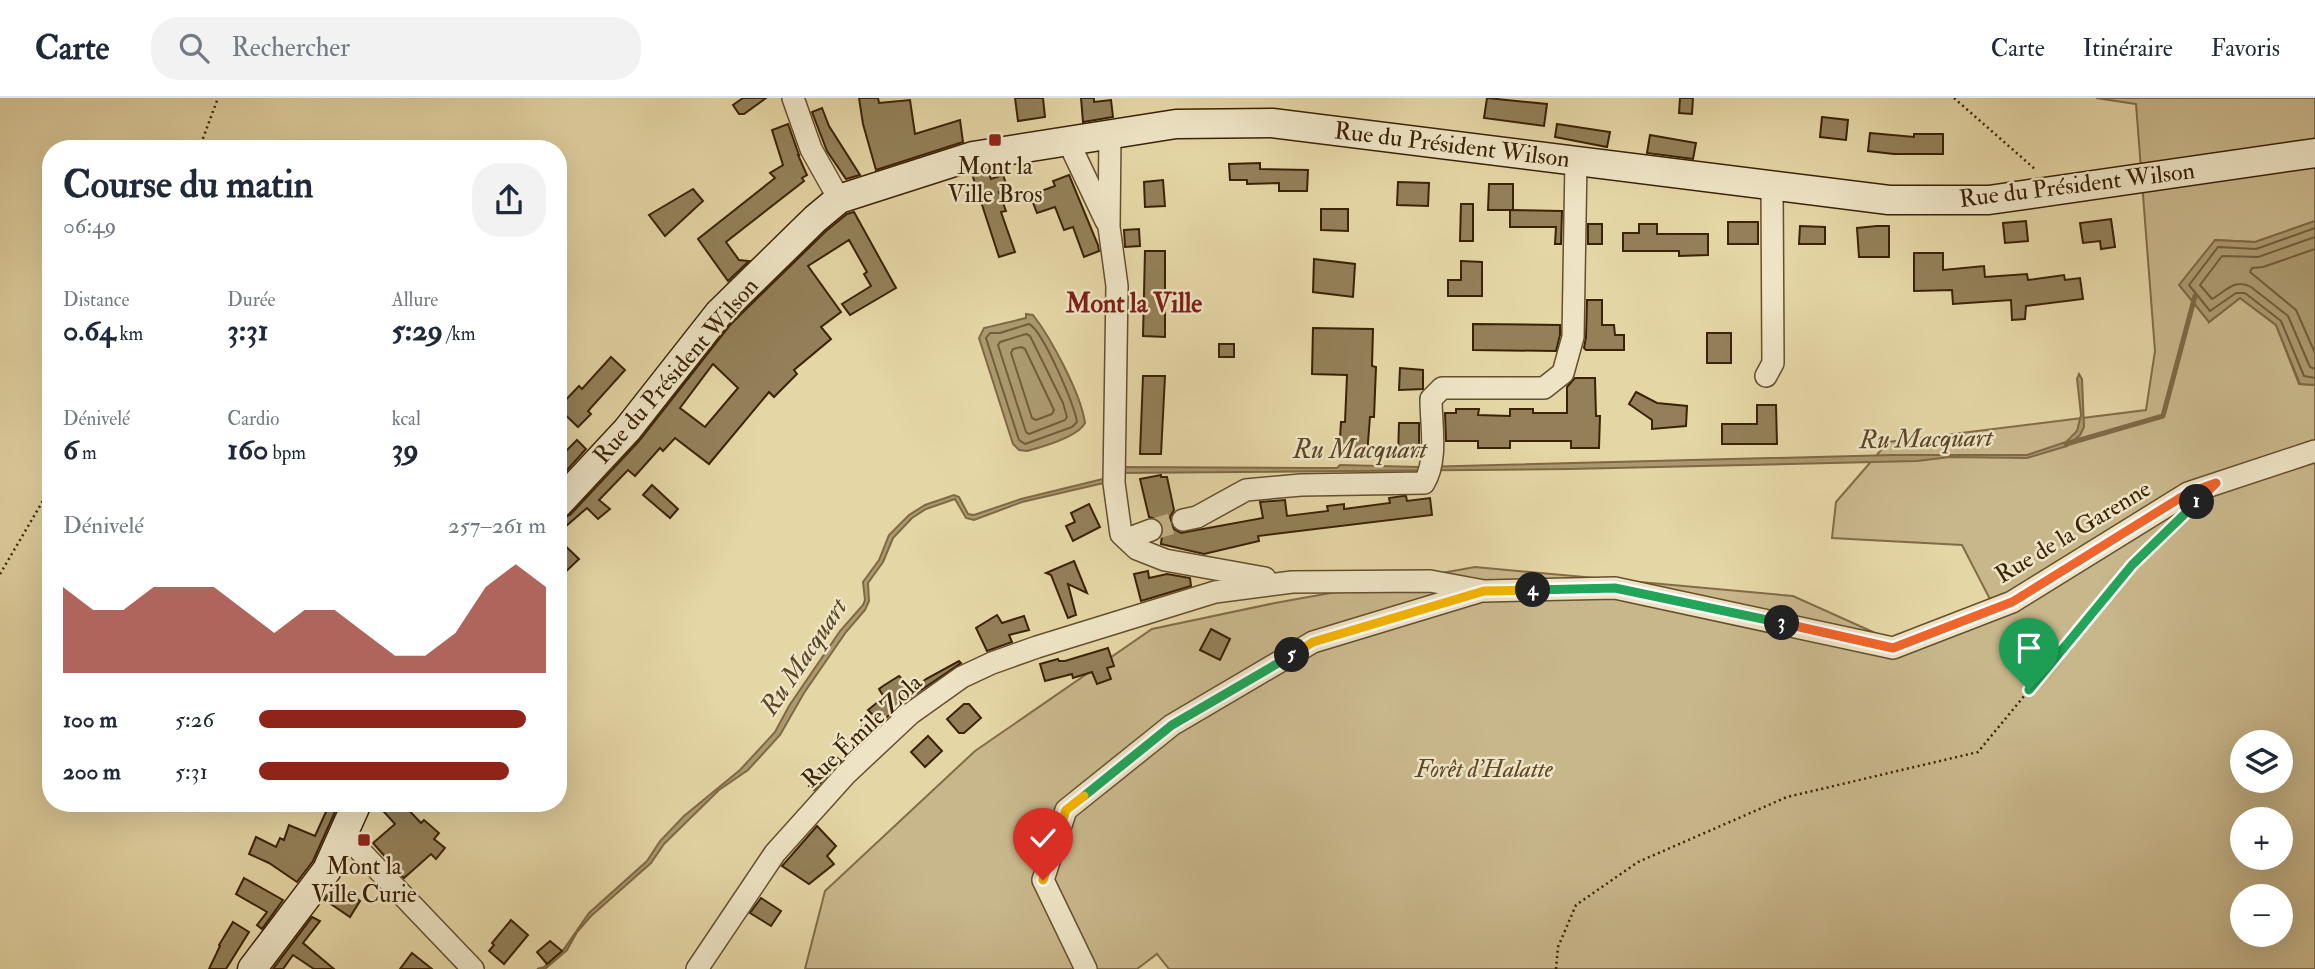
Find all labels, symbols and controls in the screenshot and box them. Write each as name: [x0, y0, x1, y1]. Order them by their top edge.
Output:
search box: [151, 17, 641, 80]
text: Carte: [35, 28, 109, 69]
icon: search: [175, 29, 213, 67]
text: Rechercher: [231, 32, 350, 64]
text: Carte: [1991, 33, 2045, 64]
text: Itinéraire: [2083, 33, 2173, 64]
text: Favoris: [2211, 33, 2280, 64]
street label: Rue du Président Wilson: [1333, 115, 1571, 175]
marker: Mont la Ville Bros: [987, 132, 1003, 148]
place label: Mont la Ville Bros: [948, 151, 1042, 210]
street label: Rue du Président Wilson: [1958, 155, 2196, 215]
text: Course du matin: [63, 161, 313, 209]
button: share: [472, 163, 546, 237]
text: 06:49: [63, 211, 116, 240]
street label: Rue du Président Wilson: [587, 271, 765, 471]
text: Distance: [63, 288, 129, 312]
text: Durée: [227, 288, 276, 312]
text: Allure: [392, 288, 438, 312]
district label: Mont la Ville: [1065, 288, 1202, 320]
text: 0.64: [63, 312, 116, 349]
text: 3:31: [227, 312, 269, 349]
text: 5:29: [392, 312, 443, 349]
text: km: [116, 322, 143, 346]
text: /km: [443, 322, 476, 346]
text: Dénivelé: [63, 407, 130, 431]
text: Cardio: [227, 407, 279, 431]
text: kcal: [392, 407, 421, 431]
water label: Ru Macquart: [1858, 422, 1995, 456]
text: 6: [63, 431, 78, 468]
text: 160: [227, 431, 268, 468]
text: 39: [392, 431, 419, 468]
water label: Ru Macquart: [1292, 434, 1428, 466]
text: m: [78, 441, 97, 465]
text: bpm: [268, 441, 306, 465]
street label: Rue de la Garenne: [1990, 473, 2156, 591]
pin: 1: [2180, 484, 2214, 520]
text: 1: [2193, 489, 2200, 513]
text: Dénivelé: [63, 511, 144, 540]
text: 257–261 m: [448, 511, 546, 540]
pin: 4: [1516, 573, 1550, 608]
text: 4: [1527, 577, 1538, 601]
water label: Ru Macquart: [753, 591, 856, 722]
pin: 3: [1764, 606, 1800, 640]
text: 3: [1778, 610, 1785, 634]
pin: [1999, 618, 2059, 690]
icon: arrive: [2010, 629, 2048, 667]
pin: 5: [1274, 638, 1310, 672]
text: 5: [1287, 642, 1296, 666]
street label: Rue Émile Zola: [795, 666, 929, 795]
text: 100 m: [63, 705, 117, 734]
text: 5:26: [175, 705, 214, 734]
map controls: [2230, 730, 2293, 947]
button: layers: [2230, 730, 2293, 793]
park label: Forêt d'Halatte: [1414, 754, 1554, 785]
text: 200 m: [63, 757, 121, 786]
text: 5:31: [175, 757, 208, 786]
button: +: [2230, 807, 2293, 870]
pin: [1013, 808, 1073, 880]
icon: check: [1024, 819, 1062, 857]
marker: Mont la Ville Curie: [356, 832, 372, 848]
place label: Mont la Ville Curie: [311, 851, 417, 910]
button: −: [2230, 884, 2293, 947]

